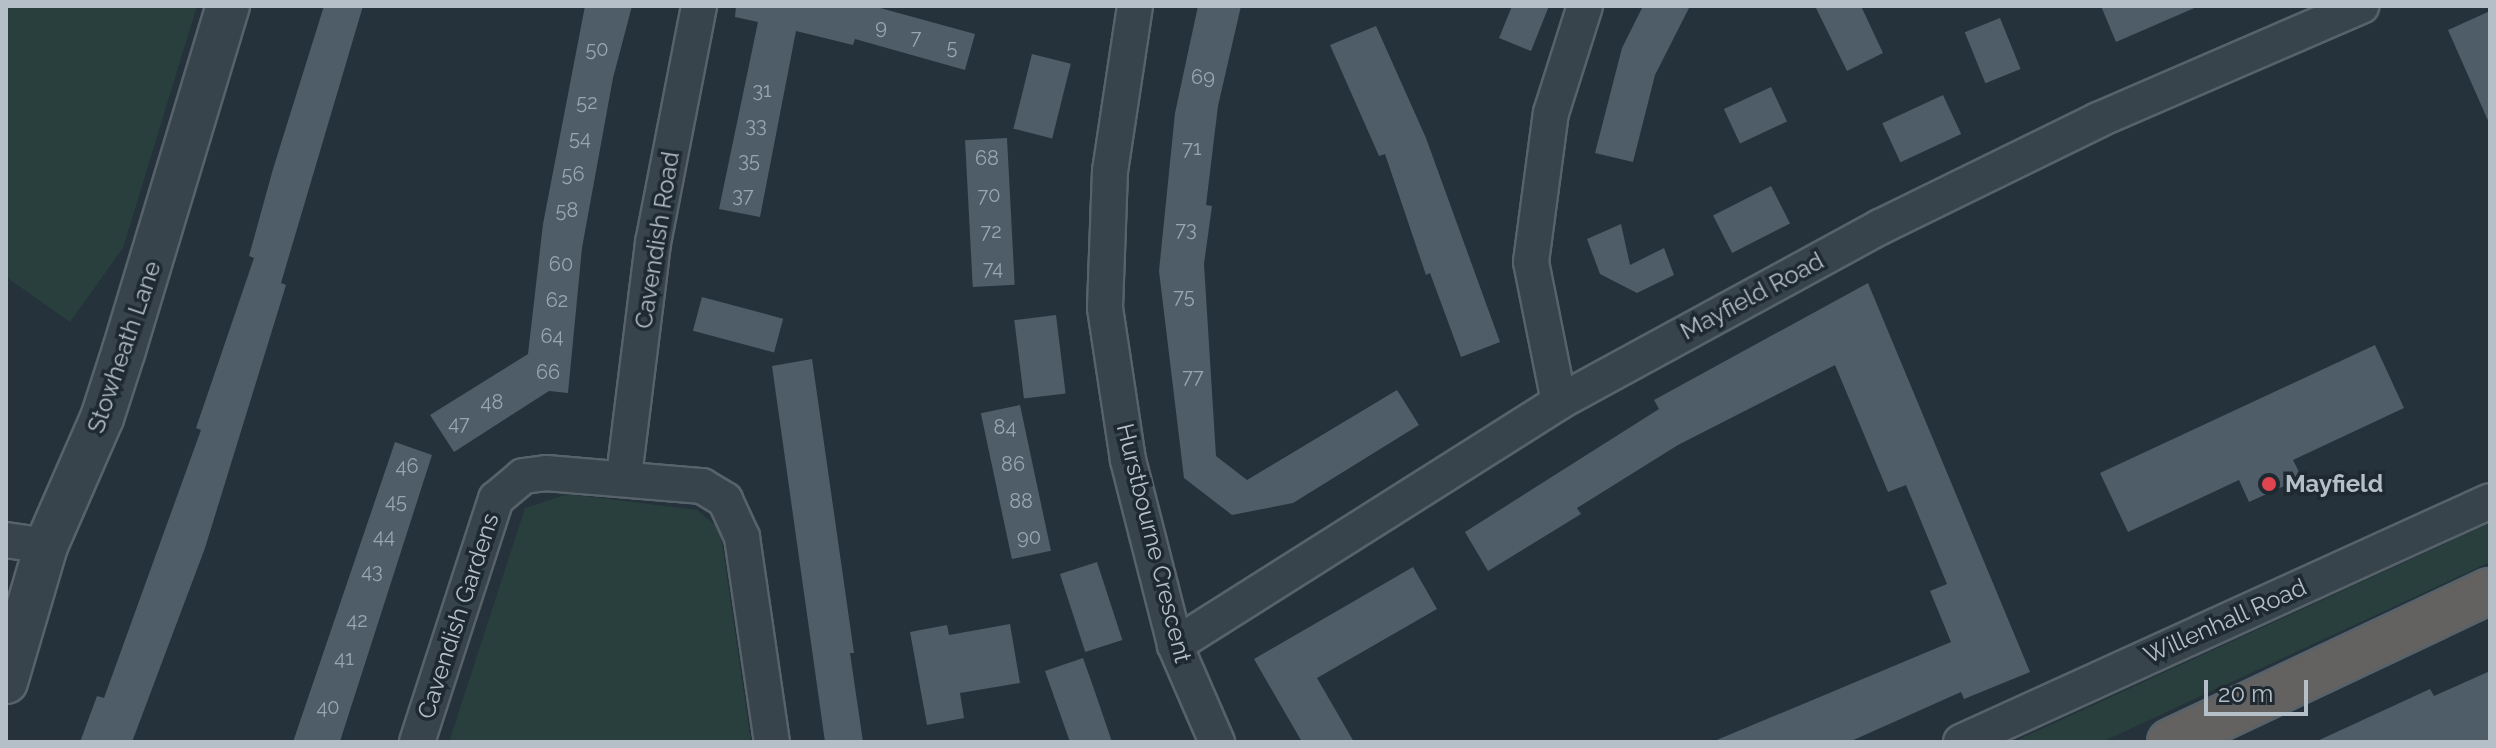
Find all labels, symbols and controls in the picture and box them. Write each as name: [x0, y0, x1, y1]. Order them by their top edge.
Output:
house number: 9: [875, 15, 887, 39]
house number: 7: [911, 25, 921, 49]
house number: 5: [947, 35, 957, 59]
house number: 50: [585, 37, 609, 61]
house number: 69: [1191, 65, 1215, 89]
house number: 31: [752, 78, 772, 102]
house number: 52: [576, 90, 598, 114]
house number: 33: [745, 113, 767, 137]
house number: 54: [569, 126, 591, 150]
house number: 71: [1182, 136, 1202, 160]
house number: 68: [975, 146, 999, 170]
house number: 35: [738, 148, 760, 172]
street label: Cavendish Road: [629, 149, 685, 331]
house number: 56: [562, 162, 584, 186]
house number: 37: [732, 183, 754, 207]
house number: 70: [978, 183, 1000, 207]
house number: 58: [556, 198, 578, 222]
house number: 73: [1175, 217, 1197, 241]
house number: 72: [980, 219, 1002, 243]
street label: Mayfield Road: [1676, 246, 1828, 346]
house number: 60: [549, 252, 573, 276]
house number: 74: [983, 256, 1003, 280]
street label: Stowheath Lane: [81, 257, 167, 437]
house number: 75: [1173, 284, 1195, 308]
house number: 62: [546, 288, 568, 312]
house number: 64: [541, 324, 563, 348]
house number: 66: [536, 360, 560, 384]
house number: 77: [1182, 364, 1204, 388]
house number: 48: [481, 390, 503, 414]
house number: 47: [448, 411, 470, 435]
house number: 84: [994, 415, 1016, 439]
street label: Hurstbourne Crescent: [1110, 421, 1198, 665]
house number: 86: [1001, 452, 1025, 476]
house number: 46: [396, 454, 418, 478]
place label: Mayfield: [2285, 470, 2383, 498]
marker: Mayfield: [2260, 475, 2278, 493]
house number: 45: [385, 489, 407, 513]
house number: 88: [1009, 489, 1033, 513]
street label: Cavendish Gardens: [411, 510, 505, 722]
house number: 44: [373, 524, 395, 548]
house number: 90: [1017, 525, 1041, 549]
house number: 43: [361, 559, 383, 583]
street label: Willenhall Road: [2139, 572, 2311, 670]
house number: 42: [346, 608, 368, 632]
house number: 41: [334, 646, 354, 670]
scale bar: [2208, 664, 2312, 714]
text: 20 m: [2218, 679, 2273, 708]
house number: 40: [316, 695, 340, 719]

